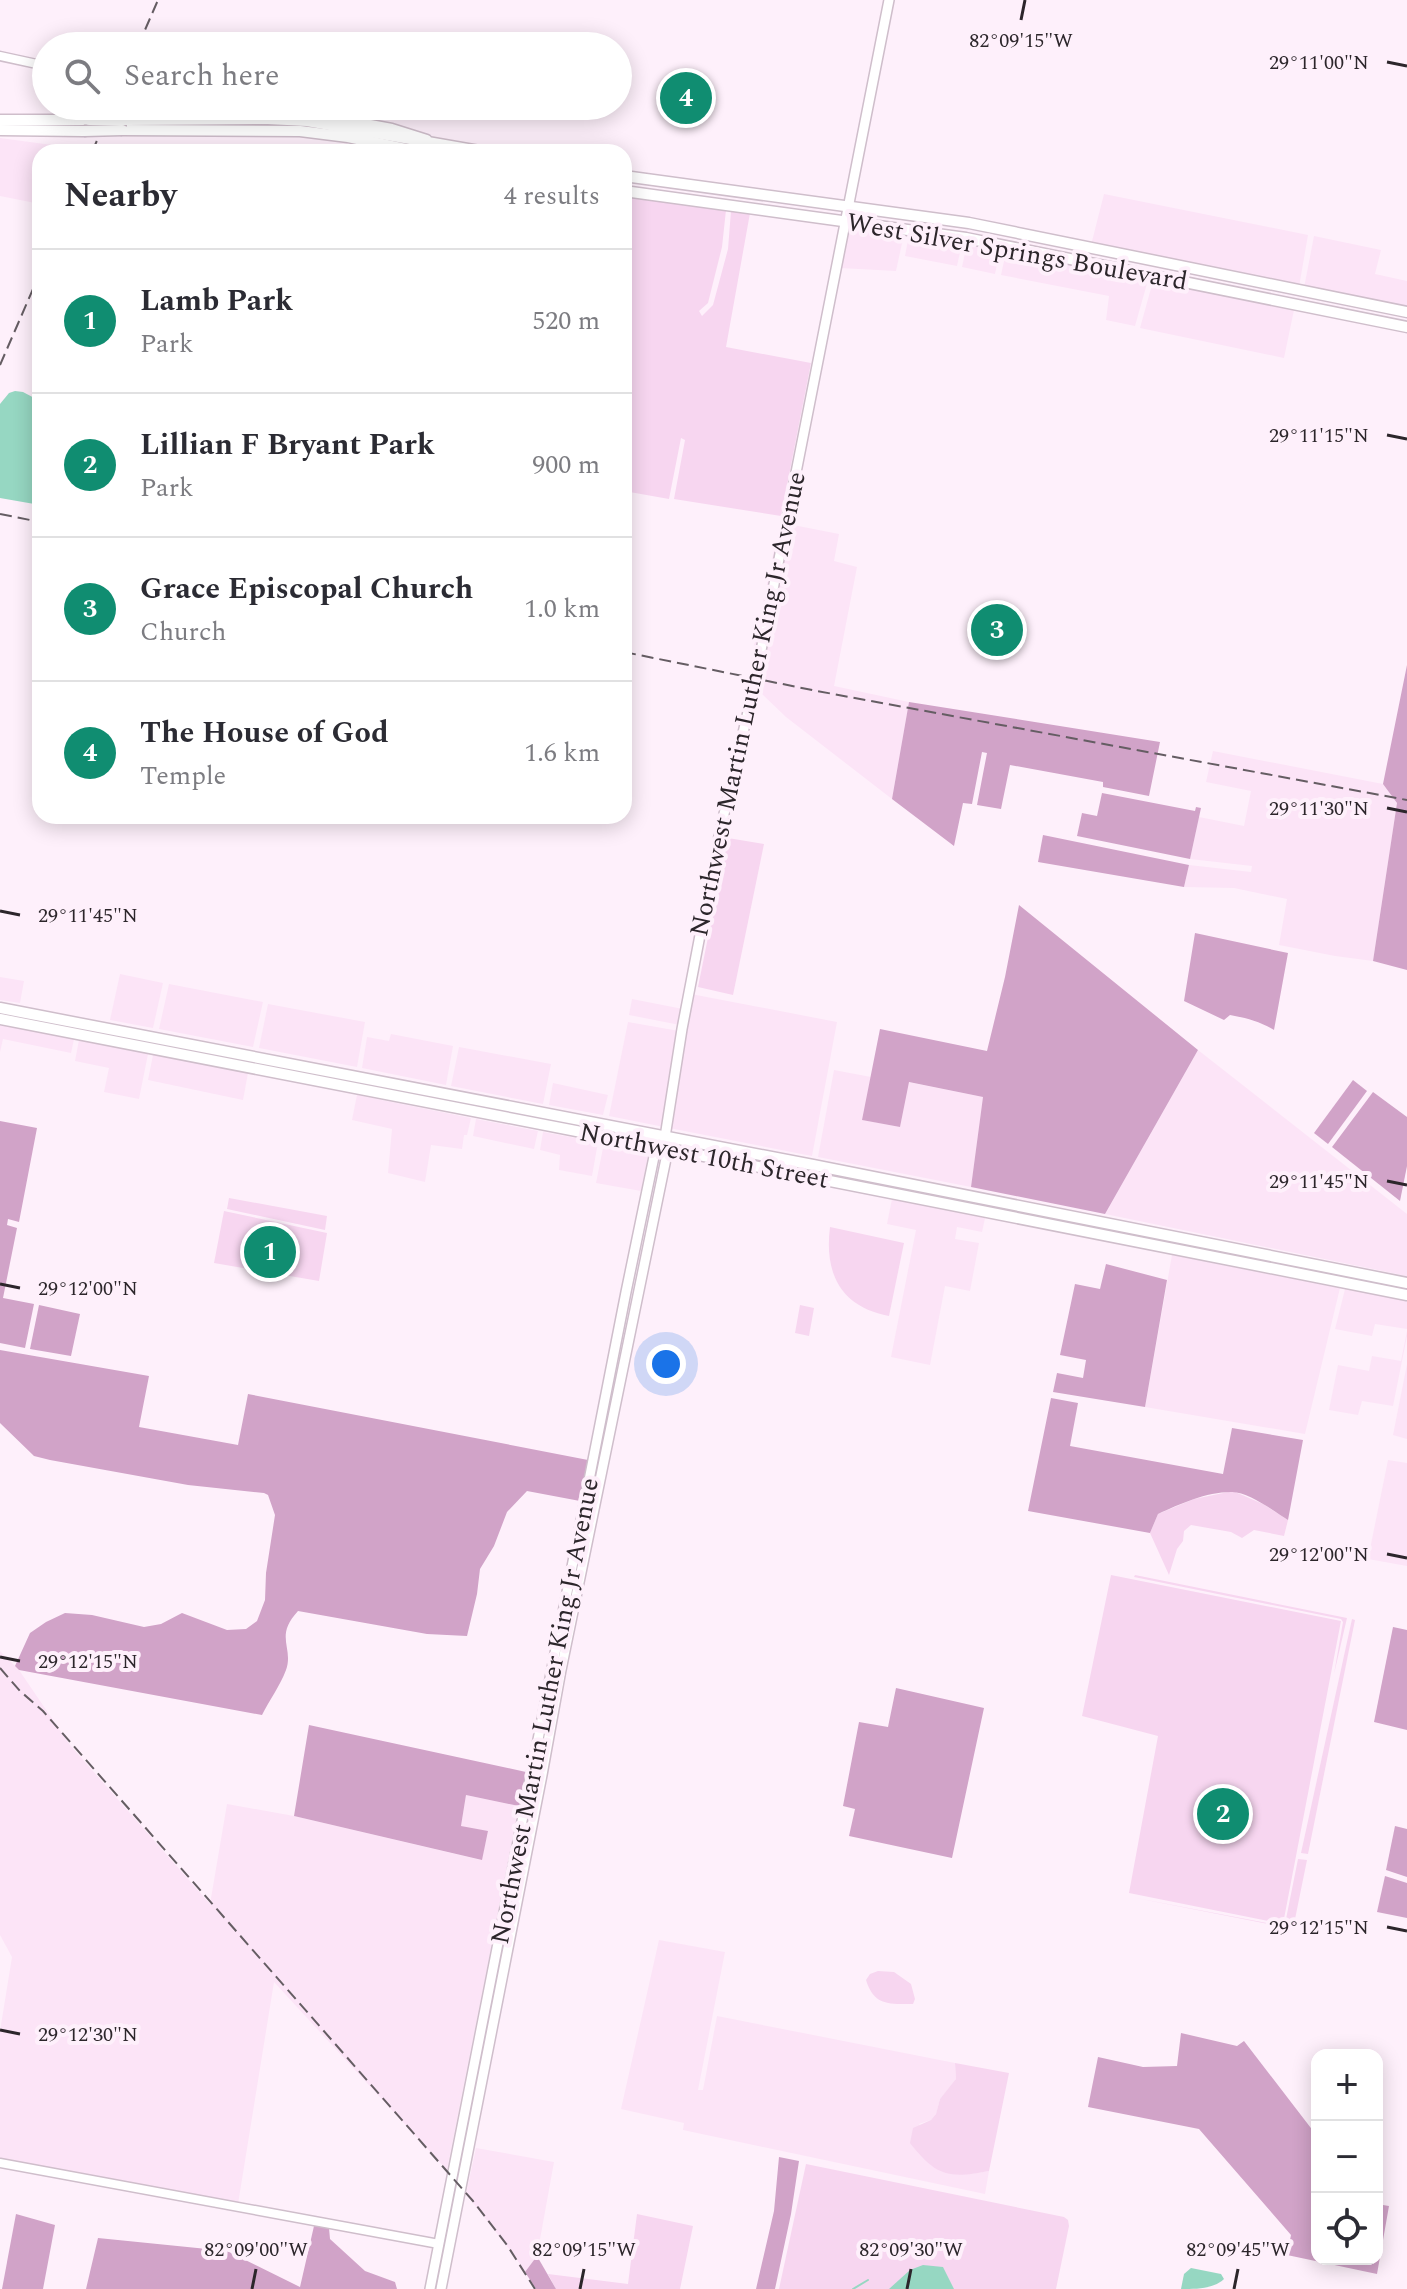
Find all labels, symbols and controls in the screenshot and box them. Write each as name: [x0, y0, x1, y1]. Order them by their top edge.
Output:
text: 82°09'15"W: [969, 26, 1073, 56]
search box: [32, 32, 632, 120]
text: 29°11'00"N: [1269, 48, 1369, 78]
text: Search here: [124, 53, 280, 99]
icon: search: [60, 54, 104, 98]
pin: 4: [660, 68, 712, 128]
text: Nearby: [64, 170, 177, 222]
text: 4 results: [504, 176, 600, 216]
street label: West Silver Springs Boulevard: [843, 202, 1191, 302]
text: Lamb Park: [140, 278, 293, 324]
text: 1: [83, 301, 97, 341]
text: 520 m: [532, 301, 600, 341]
text: Park: [140, 324, 194, 364]
text: 29°11'15"N: [1269, 421, 1369, 451]
text: Lillian F Bryant Park: [140, 422, 435, 468]
text: 2: [83, 445, 97, 485]
text: 900 m: [532, 445, 600, 485]
text: Park: [140, 468, 194, 508]
street label: Northwest Martin Luther King Jr Avenue: [679, 468, 817, 940]
text: Grace Episcopal Church: [140, 566, 473, 612]
text: 3: [83, 589, 97, 629]
text: 1.0 km: [524, 589, 600, 629]
pin: 3: [971, 600, 1023, 660]
text: Church: [140, 612, 227, 652]
text: The House of God: [140, 710, 389, 756]
text: 4: [83, 733, 97, 773]
text: 1.6 km: [524, 733, 600, 773]
text: Temple: [140, 756, 226, 796]
text: 29°11'30"N: [1269, 794, 1369, 824]
text: 29°11'45"N: [38, 901, 138, 931]
street label: Northwest 10th Street: [576, 1112, 832, 1200]
text: 29°11'45"N: [1269, 1167, 1369, 1197]
pin: 1: [244, 1222, 296, 1282]
text: 29°12'00"N: [38, 1274, 138, 1304]
your location: [646, 1344, 686, 1384]
street label: Northwest Martin Luther King Jr Avenue: [480, 1474, 610, 1948]
text: 29°12'00"N: [1269, 1540, 1369, 1570]
text: 29°12'15"N: [38, 1647, 138, 1677]
pin: 2: [1197, 1784, 1249, 1844]
text: 29°12'15"N: [1269, 1913, 1369, 1943]
text: 29°12'30"N: [38, 2020, 138, 2050]
map controls: [1311, 2049, 1383, 2265]
button: +: [1311, 2049, 1383, 2121]
button: −: [1311, 2121, 1383, 2193]
button: locate: [1311, 2193, 1383, 2265]
text: 82°09'00"W: [204, 2235, 308, 2265]
text: 82°09'15"W: [532, 2235, 636, 2265]
text: 82°09'30"W: [859, 2235, 963, 2265]
text: 82°09'45"W: [1186, 2235, 1290, 2265]

